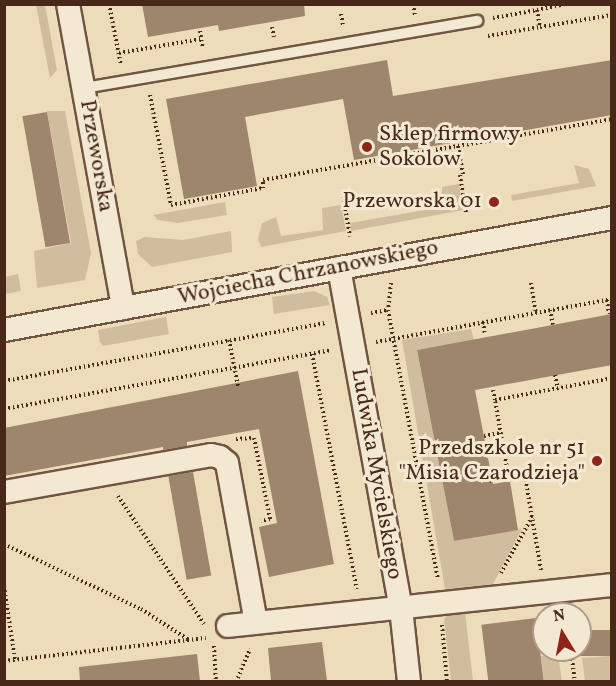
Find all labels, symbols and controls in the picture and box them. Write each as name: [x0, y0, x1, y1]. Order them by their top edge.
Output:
street label: Przeworska: [73, 98, 119, 214]
place label: Sklep firmowy Sokolow: [379, 121, 520, 172]
marker: Sklep firmowy Sokolow: [360, 140, 374, 154]
place label: Przeworska 01: [343, 189, 482, 215]
marker: Przeworska 01: [487, 195, 501, 209]
street label: Wojciecha Chrzanowskiego: [176, 235, 440, 311]
street label: Ludwika Mycielskiego: [344, 366, 408, 582]
place label: Przedszkole nr 51 "Misia Czarodzieja": [398, 435, 585, 487]
marker: Przedszkole nr 51 "Misia Czarodzieja": [590, 454, 604, 468]
north arrow: [532, 602, 592, 662]
text: N: [552, 604, 567, 628]

